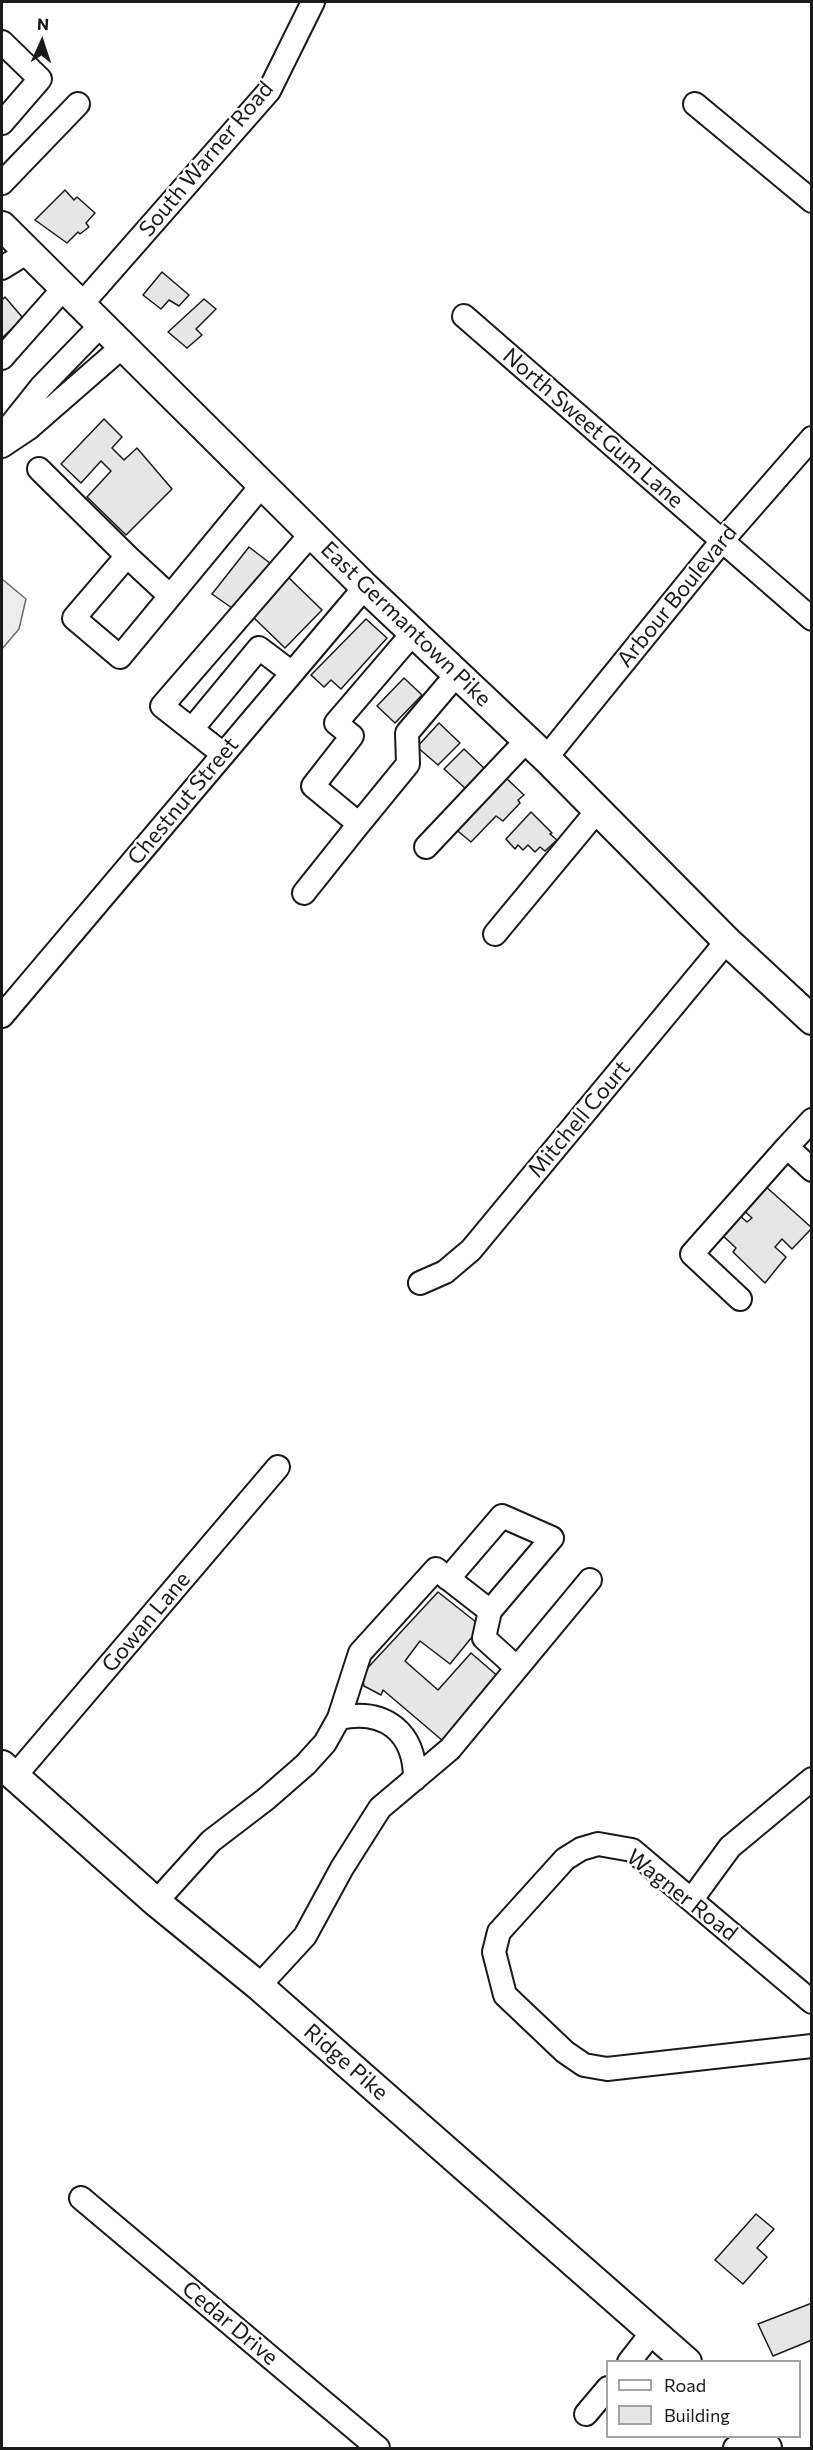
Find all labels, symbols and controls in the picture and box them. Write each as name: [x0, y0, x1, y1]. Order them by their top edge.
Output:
north arrow: [12, 12, 72, 72]
text: N: [36, 14, 49, 33]
street label: South Warner Road: [133, 76, 279, 242]
street label: North Sweet Gum Lane: [497, 342, 689, 514]
street label: Arbour Boulevard: [611, 519, 743, 673]
street label: East Germantown Pike: [316, 536, 496, 712]
street label: Chestnut Street: [122, 732, 244, 870]
street label: Mitchell Court: [522, 1055, 636, 1183]
street label: Gowan Lane: [96, 1566, 196, 1678]
street label: Wagner Road: [621, 1844, 743, 1946]
street label: Ridge Pike: [298, 2018, 394, 2106]
street label: Cedar Drive: [177, 2275, 283, 2371]
legend: [606, 2360, 801, 2438]
text: Road: [664, 2374, 706, 2396]
text: Building: [664, 2404, 730, 2426]

